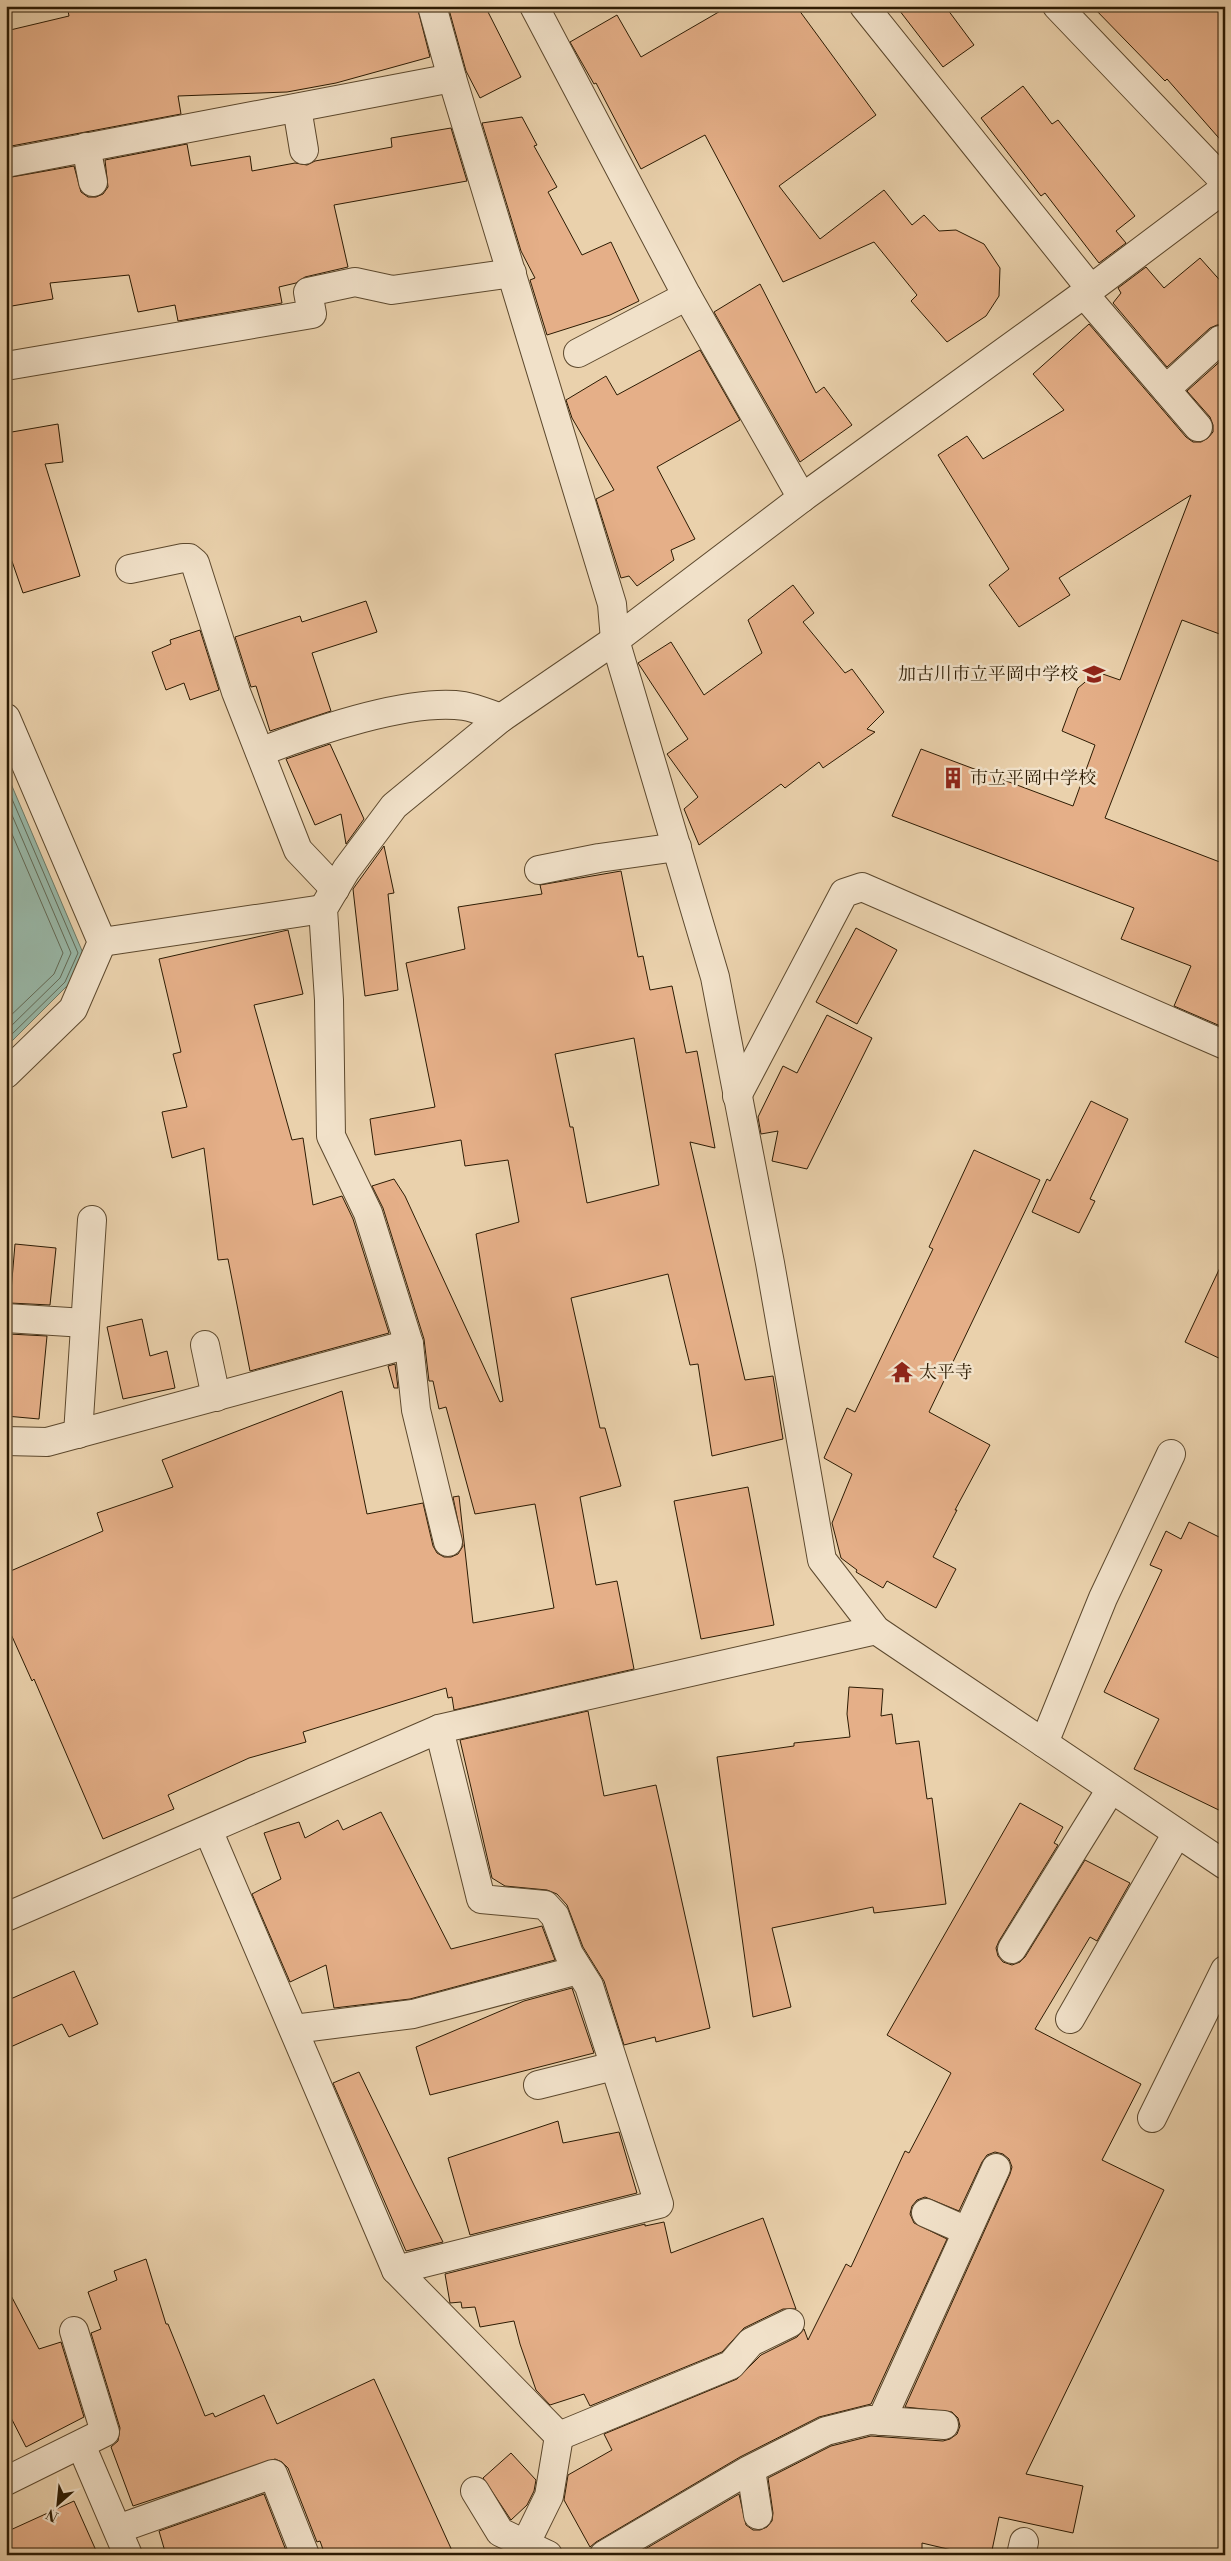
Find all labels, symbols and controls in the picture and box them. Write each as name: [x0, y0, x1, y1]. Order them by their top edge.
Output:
school or university icon: 加古川市立平岡中学校: [1081, 661, 1107, 687]
place label: 加古川市立平岡中学校: [898, 663, 1078, 686]
building icon: 市立平岡中学校: [940, 765, 966, 791]
place label: 市立平岡中学校: [970, 767, 1096, 790]
temple icon: 太平寺: [889, 1359, 915, 1385]
place label: 太平寺: [919, 1361, 973, 1384]
north arrow: [32, 2478, 82, 2528]
text: N: [44, 2504, 62, 2525]

